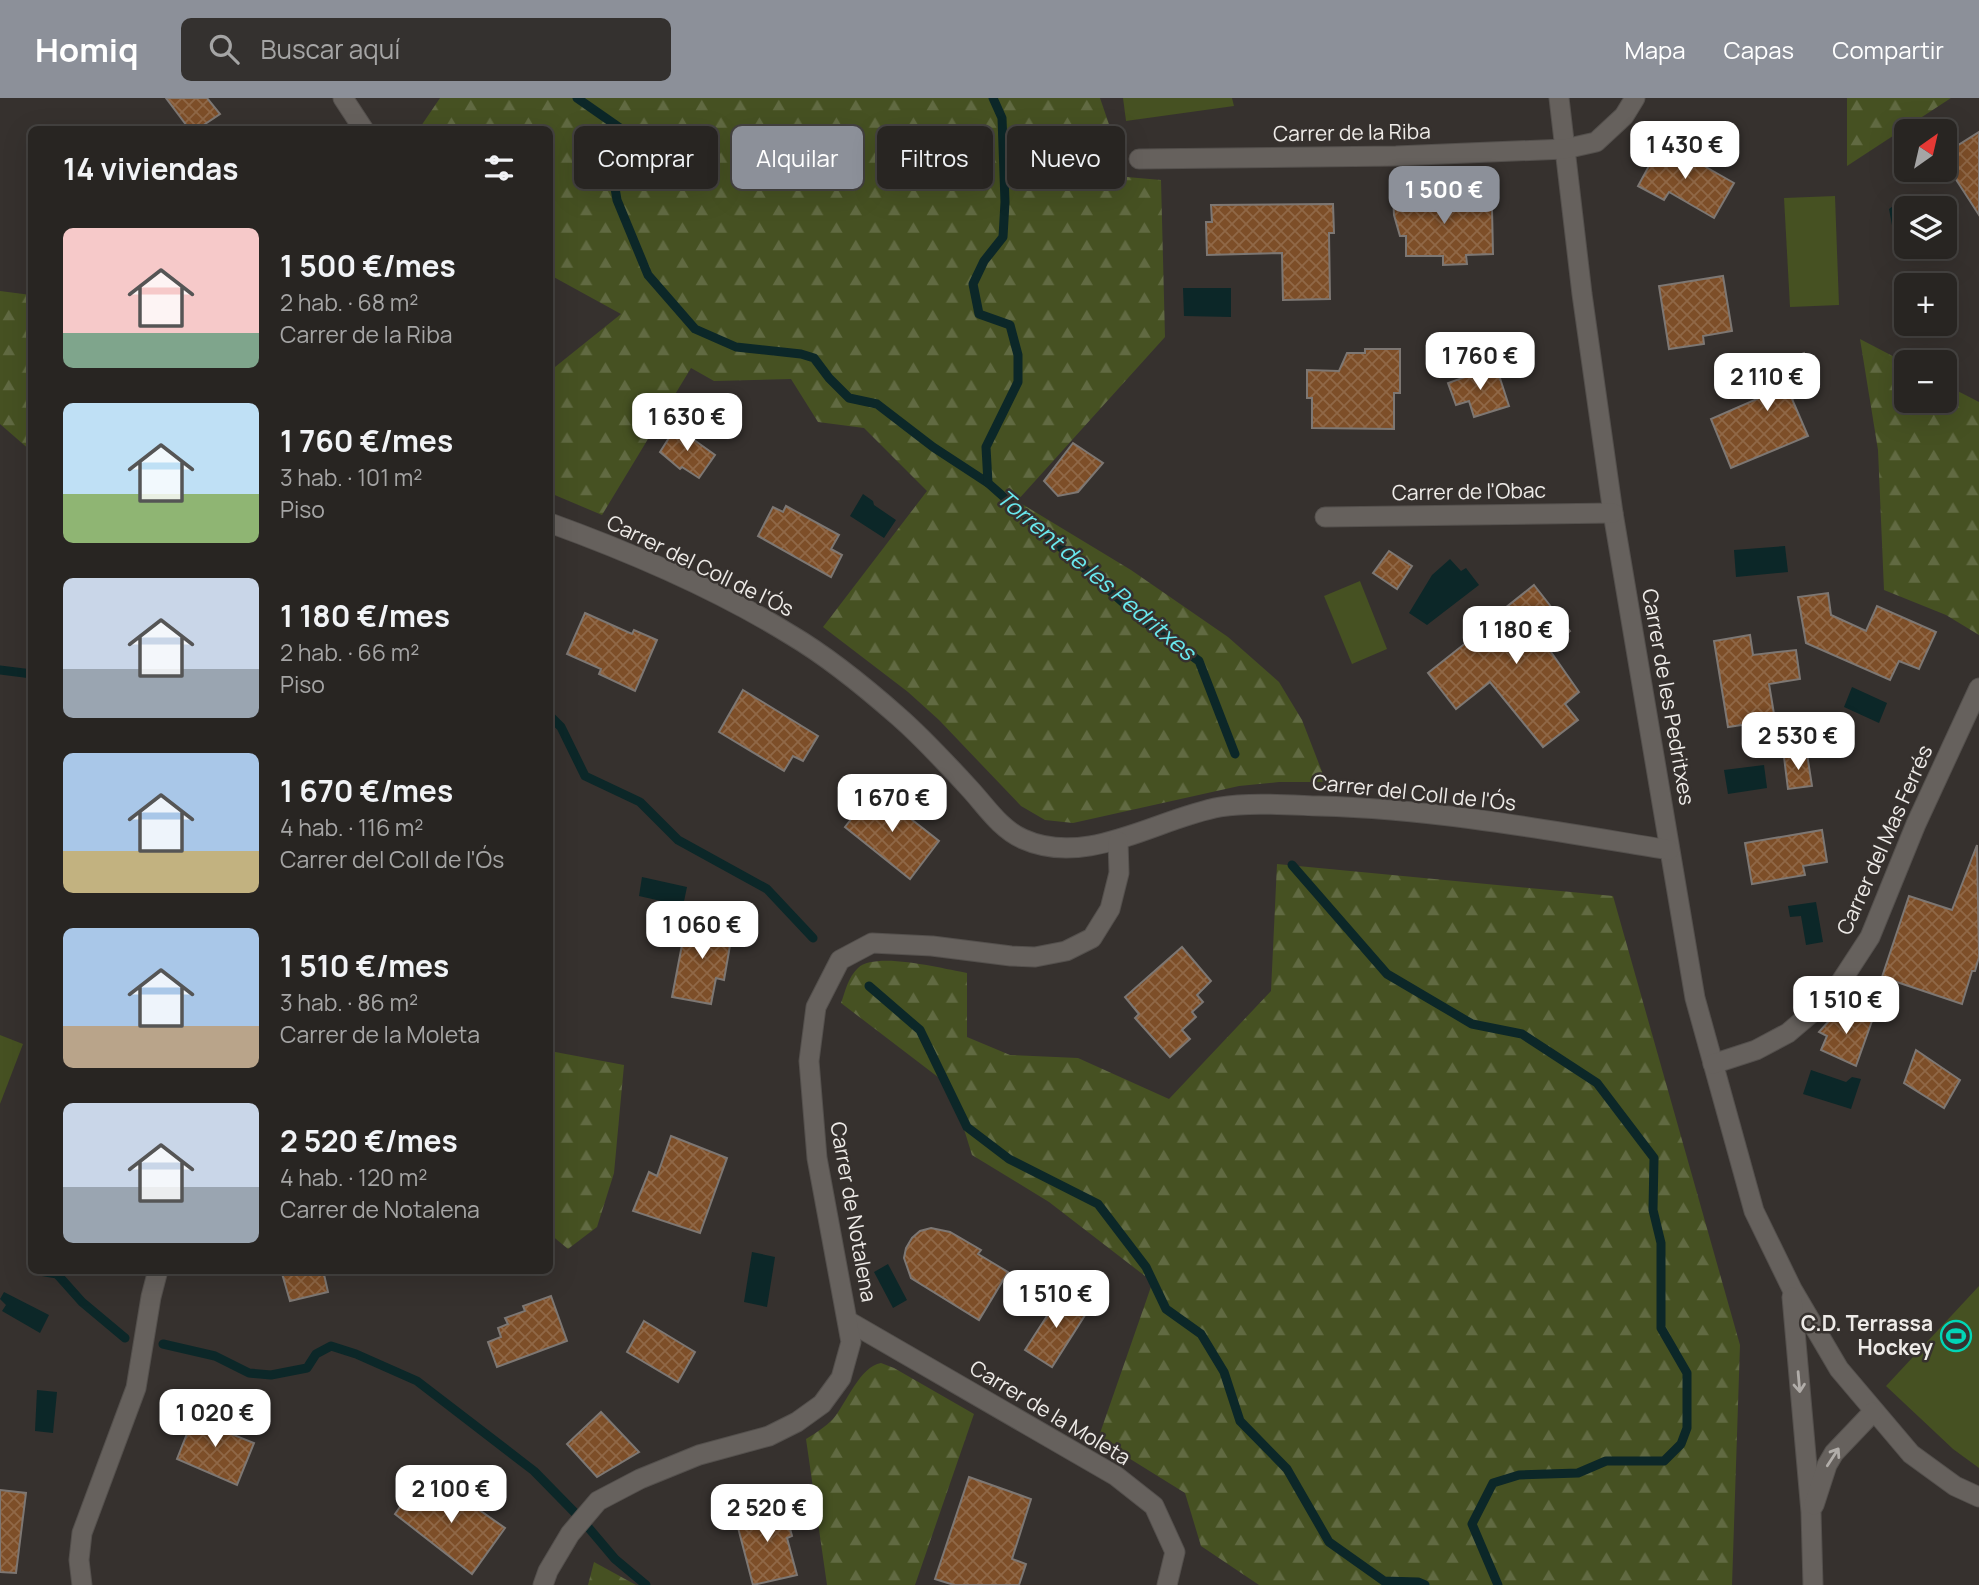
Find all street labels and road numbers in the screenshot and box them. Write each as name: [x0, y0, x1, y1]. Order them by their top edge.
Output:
street label: Carrer de la Riba: [1273, 117, 1431, 147]
street label: Carrer de l'Obac: [1392, 476, 1546, 506]
street label: Carrer del Coll de l'Ós: [602, 508, 799, 623]
street label: Carrer de les Pedritxes: [1636, 586, 1702, 807]
street label: Carrer del Mas Ferrés: [1830, 740, 1939, 939]
street label: Carrer del Coll de l'Ós: [1311, 767, 1517, 817]
street label: Carrer de Notalena: [824, 1120, 884, 1304]
street label: Carrer de la Moleta: [965, 1353, 1136, 1471]

